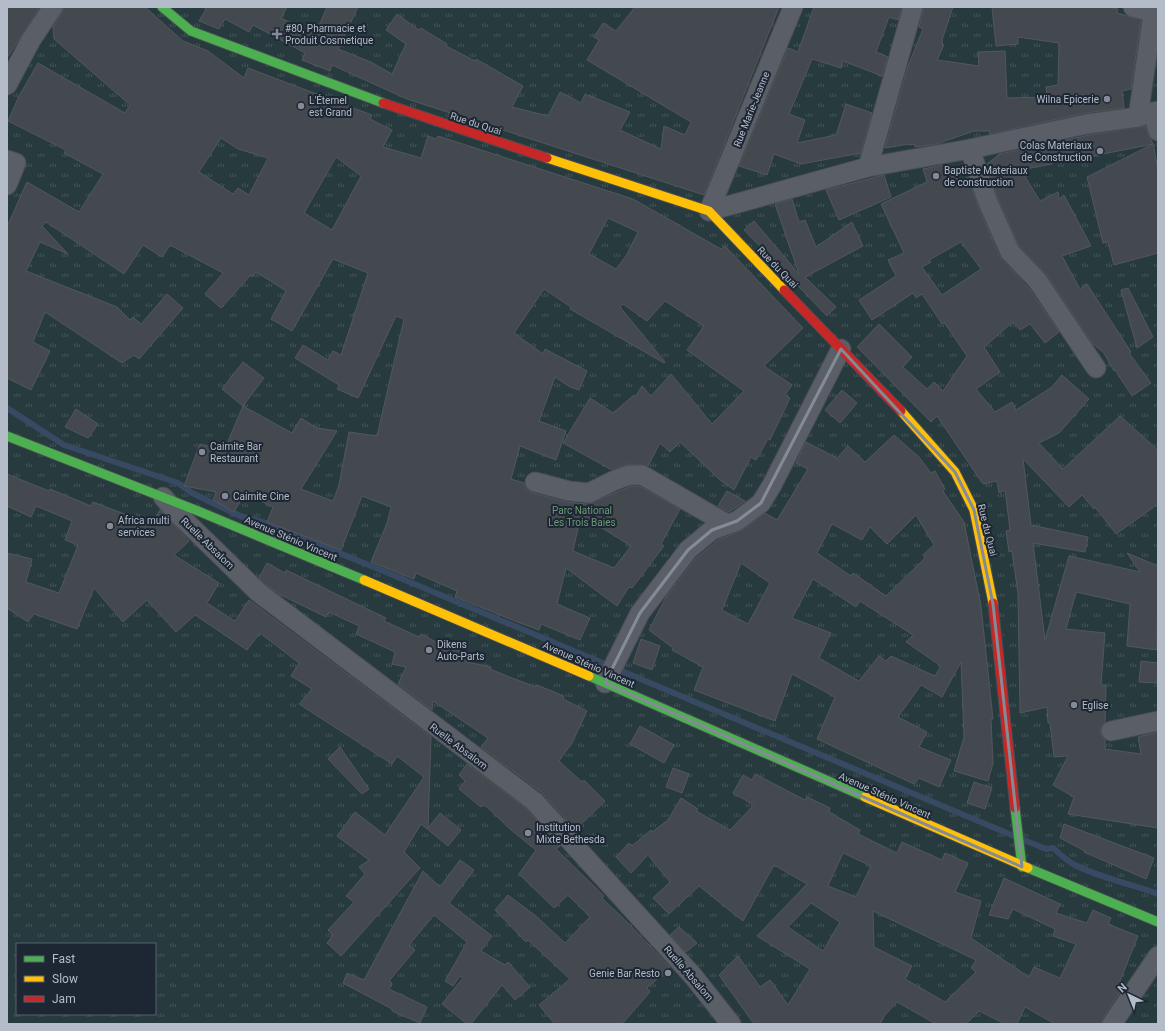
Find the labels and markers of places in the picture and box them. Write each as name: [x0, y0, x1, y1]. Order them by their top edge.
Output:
place label: #80, Pharmacie et Produit Cosmetique: [285, 23, 373, 46]
marker: #80, Pharmacie et Produit Cosmetique: [272, 29, 282, 39]
place label: L'Éternel est Grand: [309, 94, 352, 118]
place label: Wilna Epicerie: [1036, 94, 1099, 105]
marker: Wilna Epicerie: [1102, 94, 1112, 104]
marker: L'Éternel est Grand: [296, 101, 306, 111]
place label: Colas Materiaux de Construction: [1020, 140, 1092, 163]
marker: Colas Materiaux de Construction: [1095, 146, 1105, 156]
place label: Baptiste Materiaux de construction: [944, 165, 1028, 188]
marker: Baptiste Materiaux de construction: [931, 171, 941, 181]
place label: Caimite Bar Restaurant: [210, 441, 262, 464]
marker: Caimite Bar Restaurant: [197, 447, 207, 457]
marker: Caimite Cine: [220, 491, 230, 501]
place label: Caimite Cine: [233, 491, 289, 502]
place label: Africa multi services: [118, 515, 169, 538]
marker: Africa multi services: [105, 521, 115, 531]
place label: Dikens Auto-Parts: [437, 639, 484, 662]
marker: Dikens Auto-Parts: [424, 645, 434, 655]
marker: Eglise: [1069, 700, 1079, 710]
place label: Eglise: [1082, 700, 1109, 711]
place label: Institution Mixte Bethesda: [536, 822, 605, 845]
marker: Institution Mixte Bethesda: [523, 828, 533, 838]
place label: Genie Bar Resto: [589, 968, 660, 979]
marker: Genie Bar Resto: [663, 968, 673, 978]

